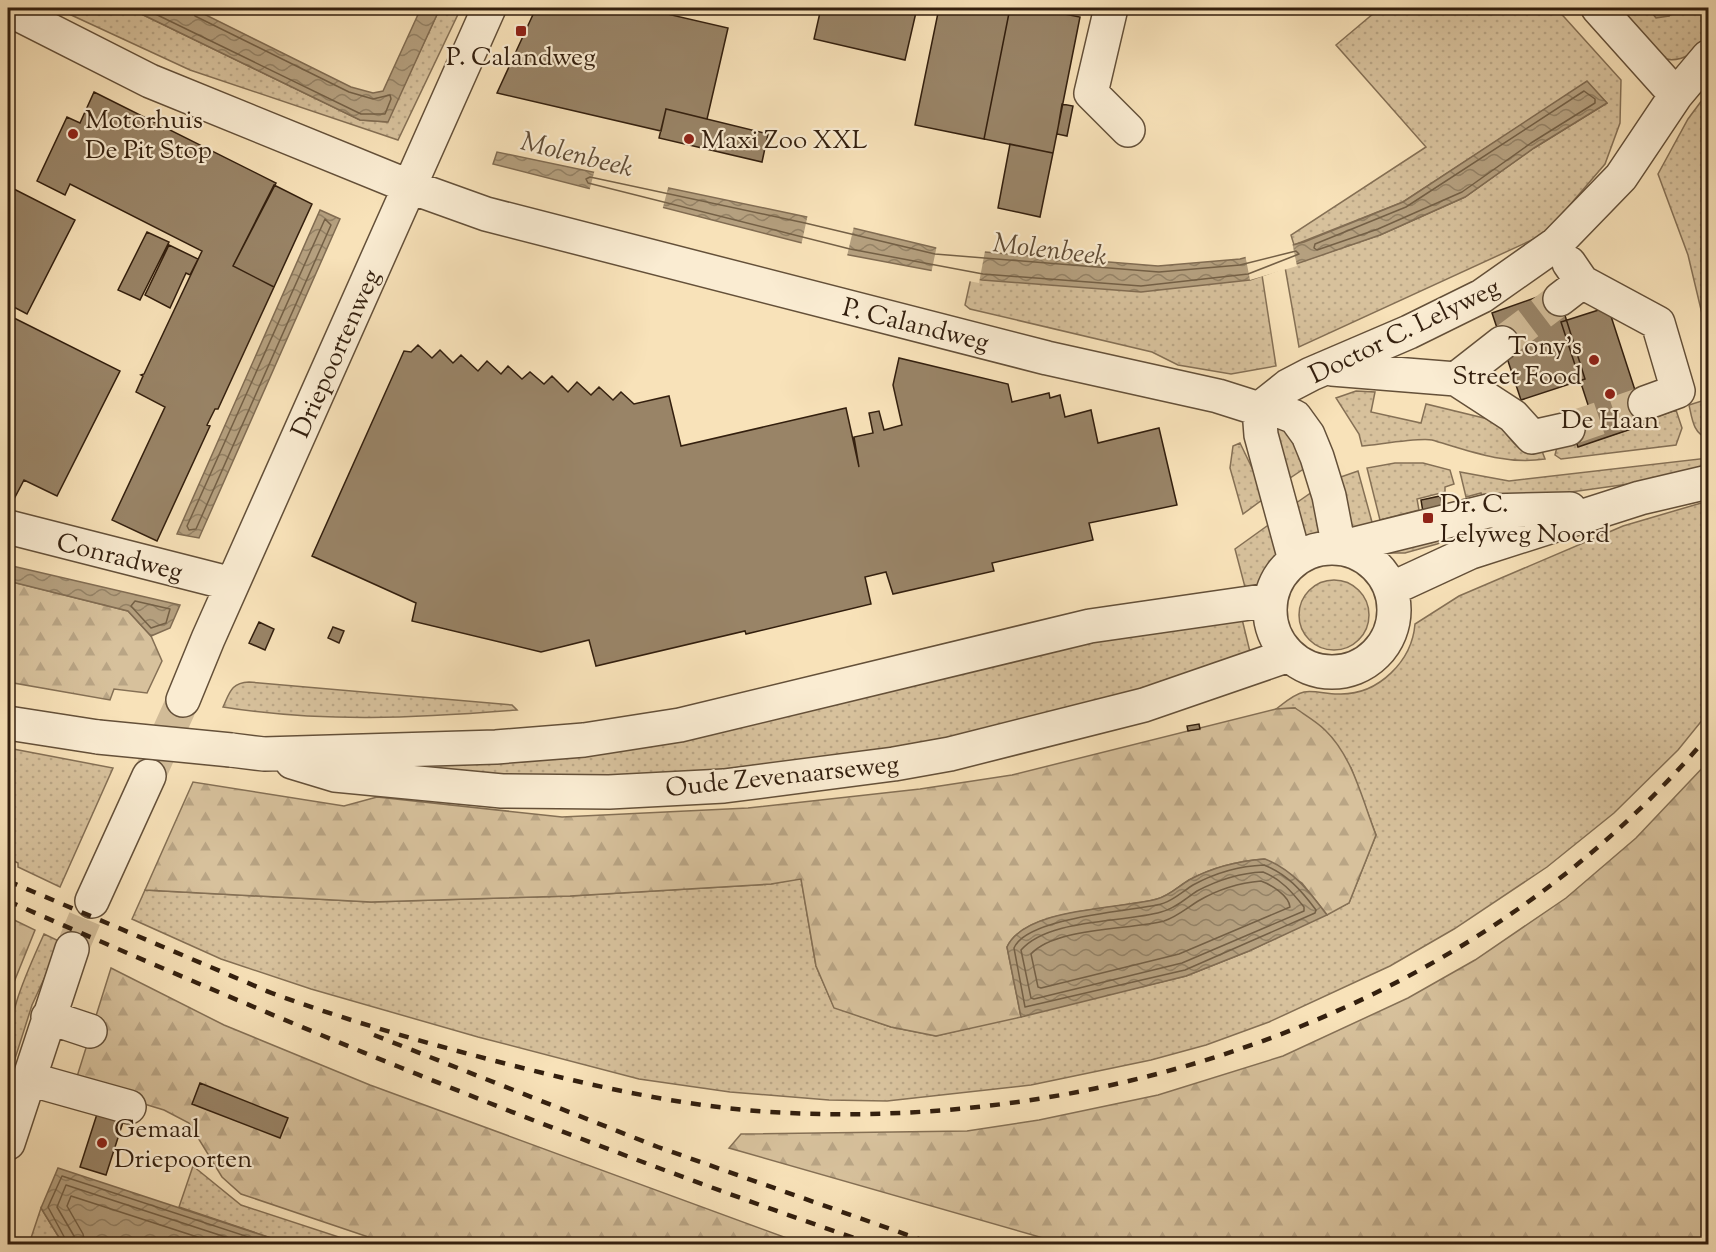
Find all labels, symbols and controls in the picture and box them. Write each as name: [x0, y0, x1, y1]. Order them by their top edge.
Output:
marker: P. Calandweg: [514, 24, 528, 38]
place label: P. Calandweg: [446, 40, 596, 77]
place label: Motorhuis De Pit Stop: [85, 103, 212, 170]
place label: Maxi Zoo XXL: [701, 123, 868, 160]
water label: Molenbeek: [516, 124, 637, 189]
marker: Motorhuis De Pit Stop: [66, 127, 80, 141]
marker: Maxi Zoo XXL: [682, 132, 696, 146]
water label: Molenbeek: [990, 225, 1109, 278]
street label: Driepoortenweg: [284, 264, 391, 444]
street label: Doctor C. Lelyweg: [1304, 270, 1507, 394]
street label: P. Calandweg: [838, 290, 993, 362]
place label: Tony's Street Food: [1452, 329, 1582, 396]
marker: Tony's Street Food: [1587, 353, 1601, 367]
marker: De Haan: [1603, 387, 1617, 401]
place label: De Haan: [1561, 403, 1659, 440]
place label: Dr. C. Lelyweg Noord: [1440, 487, 1610, 554]
marker: Dr. C. Lelyweg Noord: [1421, 511, 1435, 525]
street label: Conradweg: [52, 525, 186, 592]
street label: Oude Zevenaarseweg: [664, 747, 901, 808]
place label: Gemaal Driepoorten: [114, 1112, 252, 1179]
marker: Gemaal Driepoorten: [95, 1136, 109, 1150]

